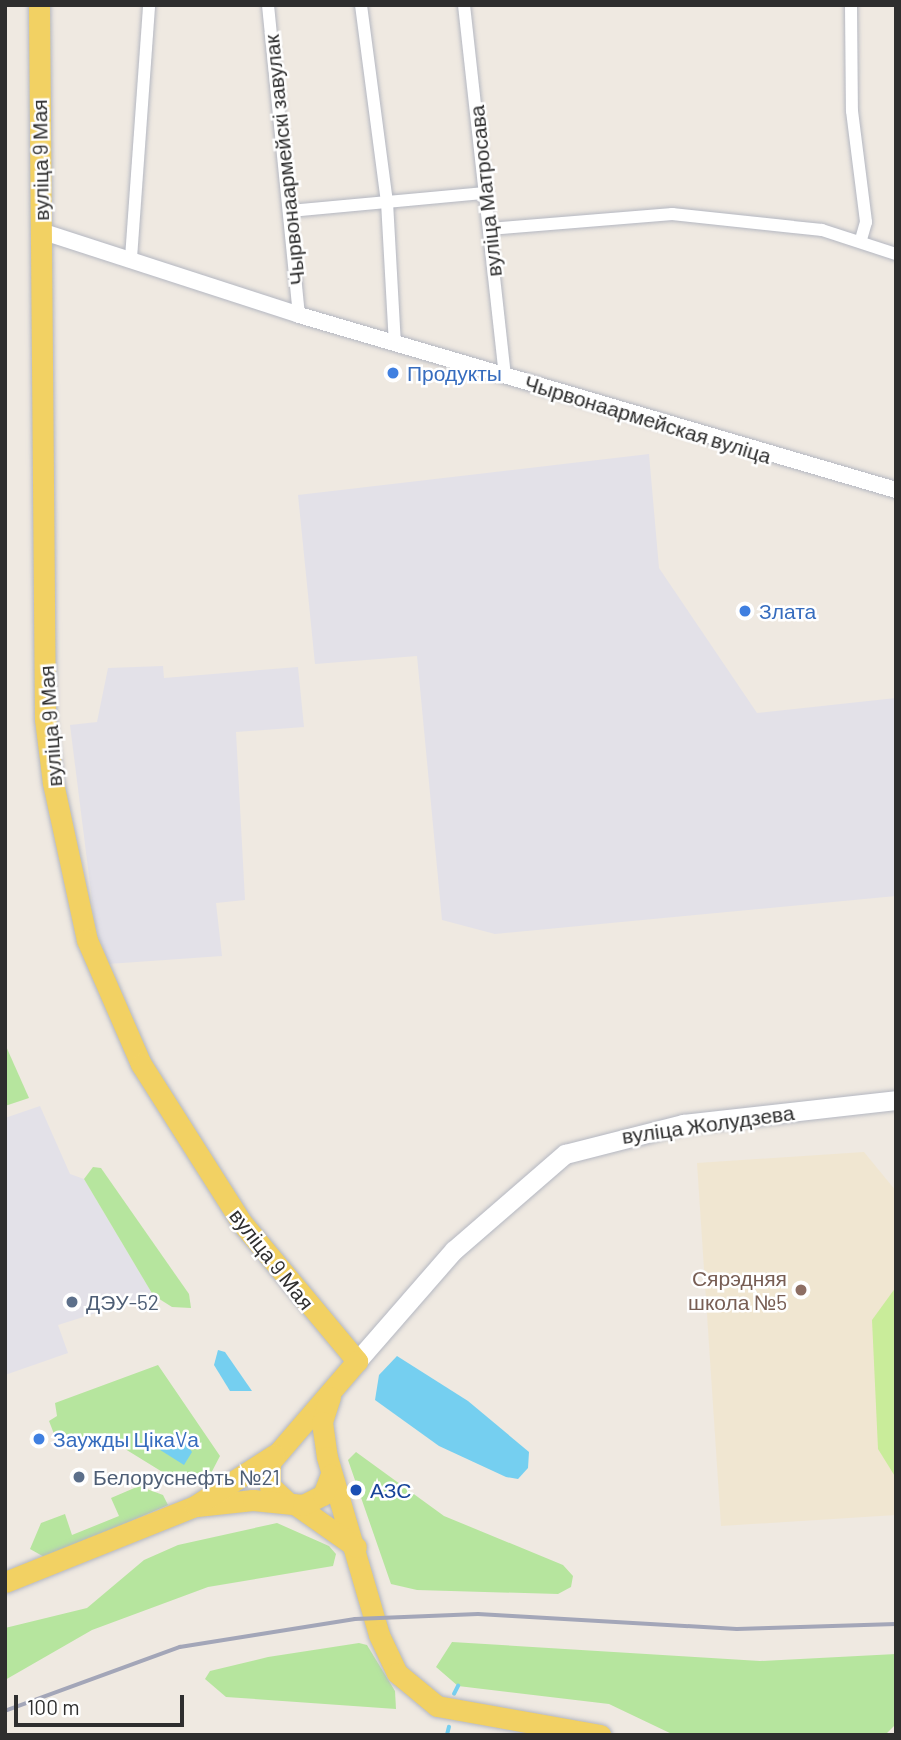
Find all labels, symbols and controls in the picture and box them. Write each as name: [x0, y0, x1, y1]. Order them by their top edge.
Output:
street label: Чырвонаармейскі завулак: [258, 34, 310, 286]
street label: вуліца 9 Мая: [26, 99, 54, 221]
street label: вуліца Матросава: [463, 104, 507, 278]
place label: Продукты: [407, 360, 502, 386]
marker: Продукты: [385, 365, 401, 381]
street label: Чырвонаармейская вуліца: [522, 369, 774, 469]
place label: Злата: [759, 598, 816, 624]
marker: Злата: [737, 603, 753, 619]
street label: вуліца 9 Мая: [33, 665, 67, 787]
street label: вуліца Жолудзева: [620, 1099, 796, 1149]
street label: вуліца 9 Мая: [225, 1203, 319, 1315]
place label: Сярэдняя школа №5: [688, 1265, 787, 1315]
marker: Сярэдняя школа №5: [793, 1282, 809, 1298]
place label: ДЭУ-52: [86, 1289, 159, 1315]
marker: ДЭУ-52: [64, 1294, 80, 1310]
place label: Заужды ЦікаVа: [53, 1426, 199, 1452]
marker: Заужды ЦікаVа: [31, 1431, 47, 1447]
place label: Белоруснефть №21: [93, 1464, 280, 1490]
marker: Белоруснефть №21: [71, 1469, 87, 1485]
place label: АЗС: [370, 1477, 411, 1503]
marker: АЗС: [348, 1482, 364, 1498]
scale bar: [18, 1680, 187, 1724]
text: 100 m: [27, 1694, 80, 1719]

